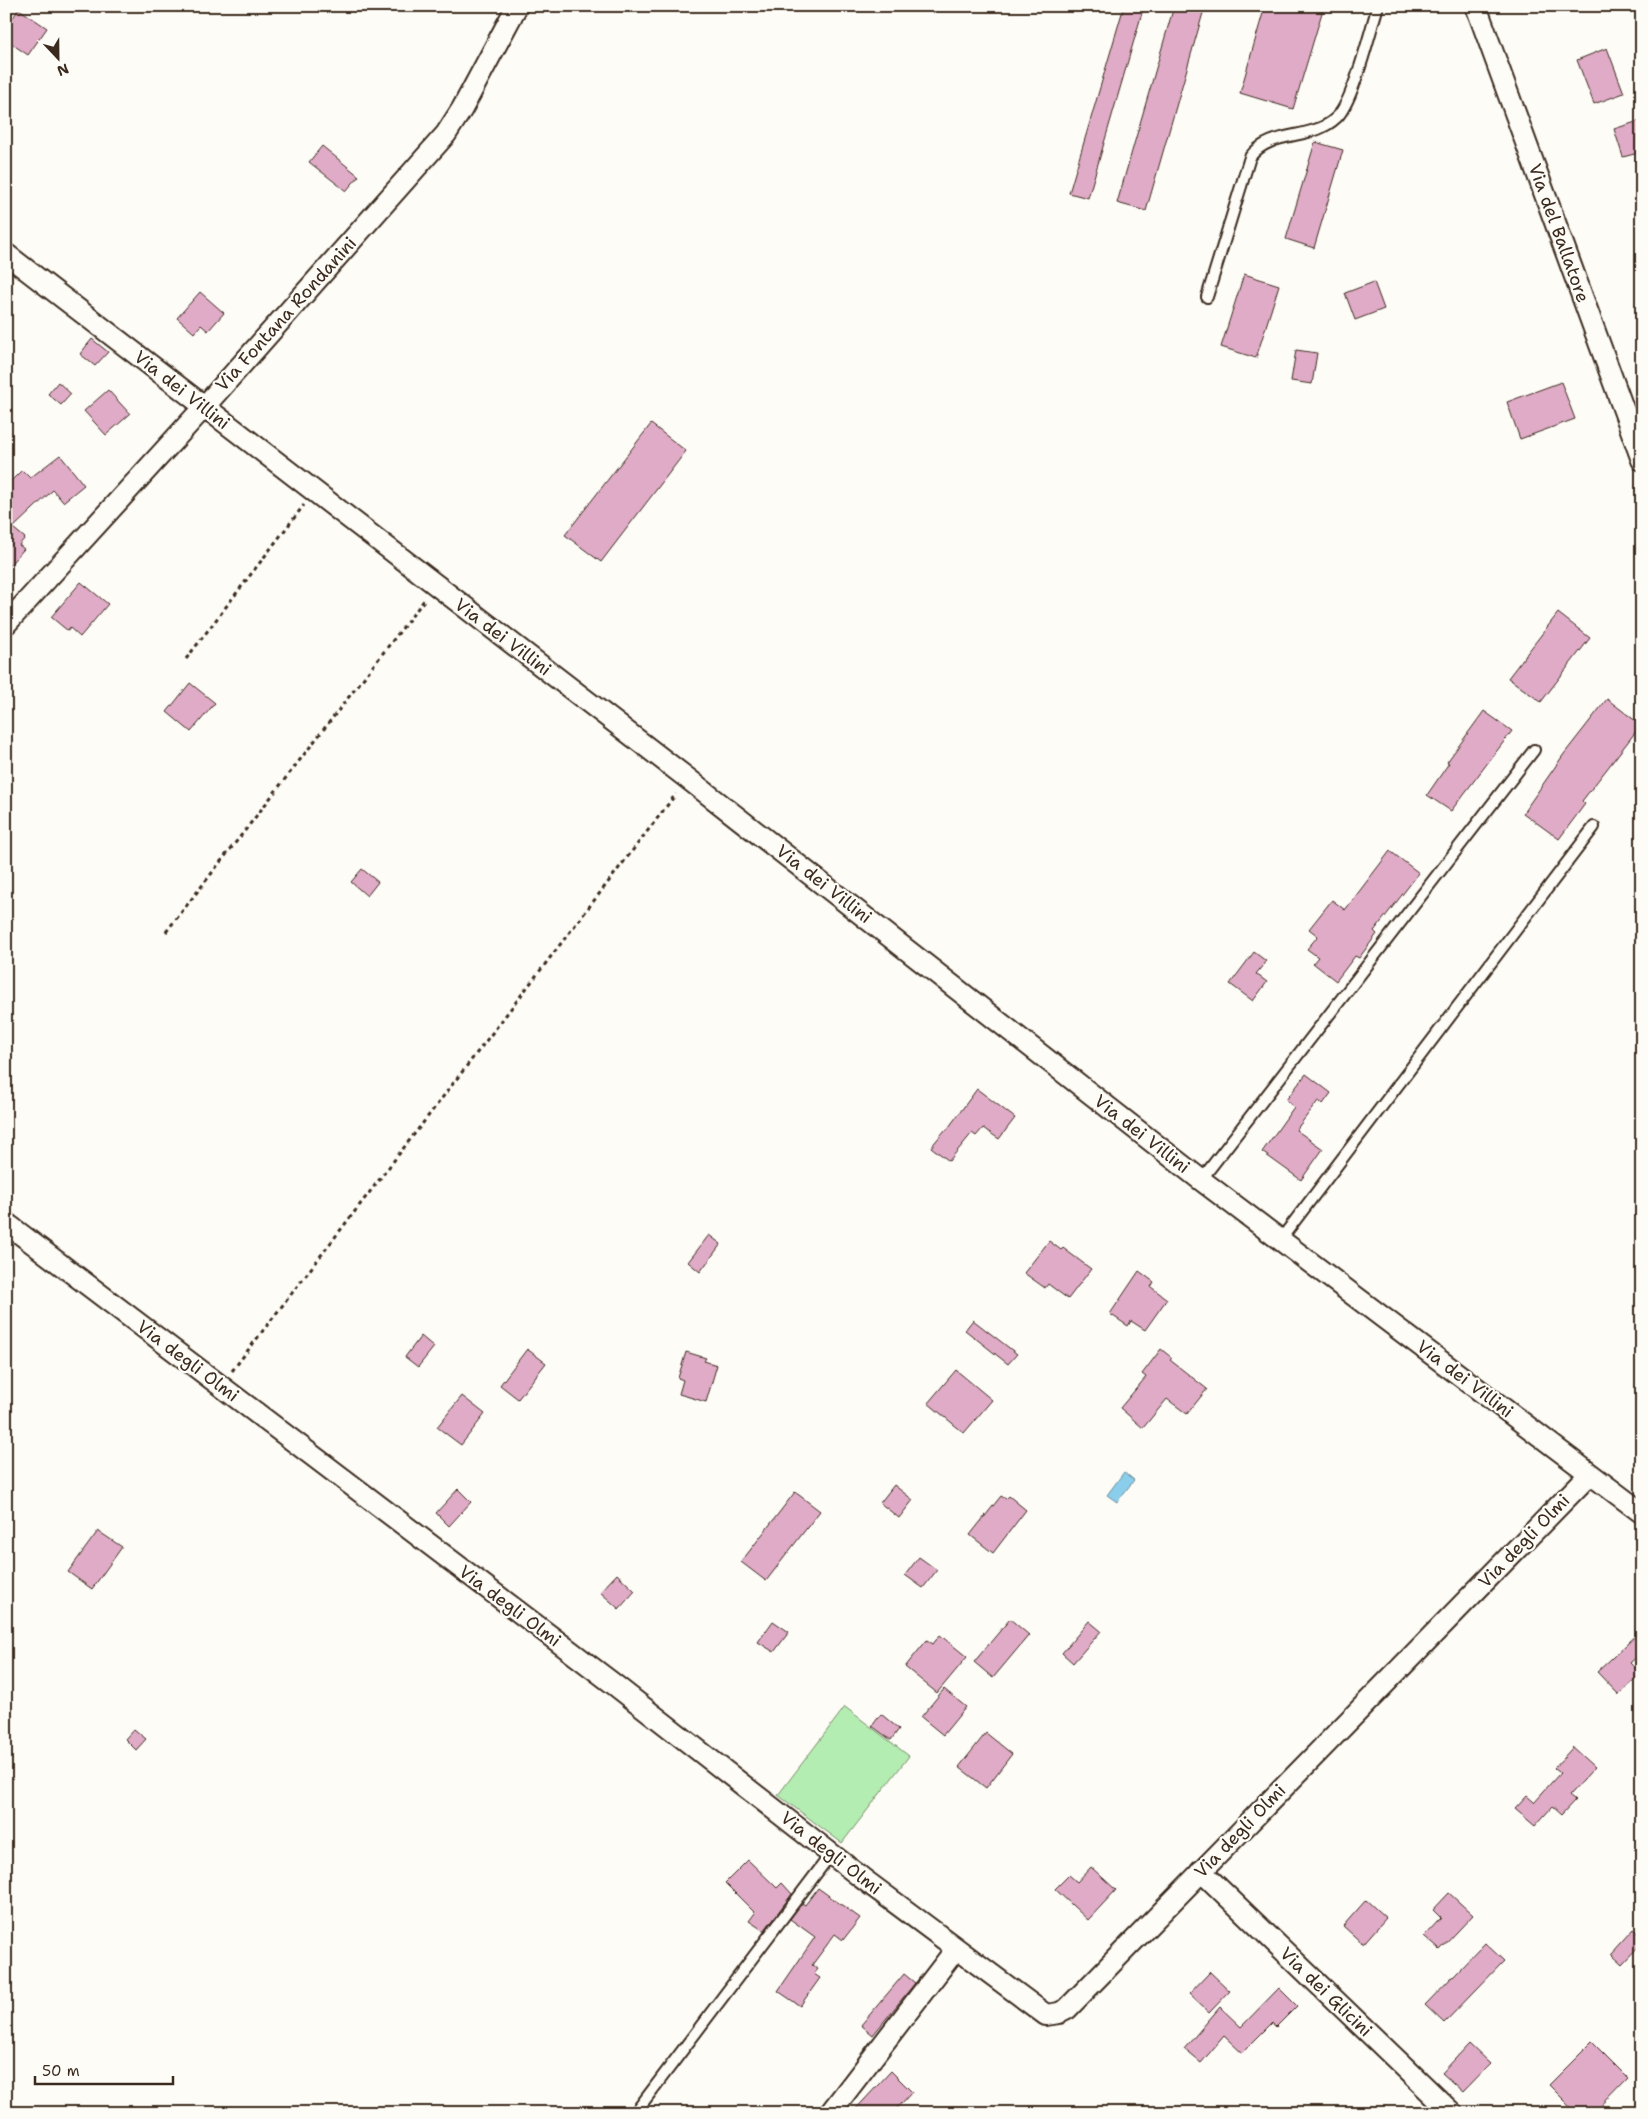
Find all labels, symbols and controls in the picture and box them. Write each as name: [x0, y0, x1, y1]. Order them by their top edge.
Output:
north arrow: [32, 32, 82, 82]
text: N: [54, 60, 71, 80]
street label: Via del Ballatore: [1523, 160, 1595, 306]
street label: Via Fontana Rondanini: [210, 232, 362, 396]
street label: Via dei Villini: [129, 345, 235, 435]
street label: Via dei Villini: [450, 593, 556, 681]
street label: Via dei Villini: [771, 839, 877, 929]
street label: Via dei Villini: [1089, 1089, 1195, 1179]
street label: Via degli Olmi: [132, 1315, 244, 1407]
street label: Via dei Villini: [1412, 1335, 1518, 1423]
street label: Via degli Olmi: [1473, 1489, 1575, 1593]
street label: Via degli Olmi: [454, 1560, 566, 1652]
street label: Via degli Olmi: [1189, 1779, 1291, 1883]
street label: Via degli Olmi: [775, 1806, 887, 1900]
street label: Via dei Glicini: [1275, 1942, 1377, 2042]
scale bar: [35, 2054, 172, 2086]
text: 50 m: [42, 2061, 80, 2081]

